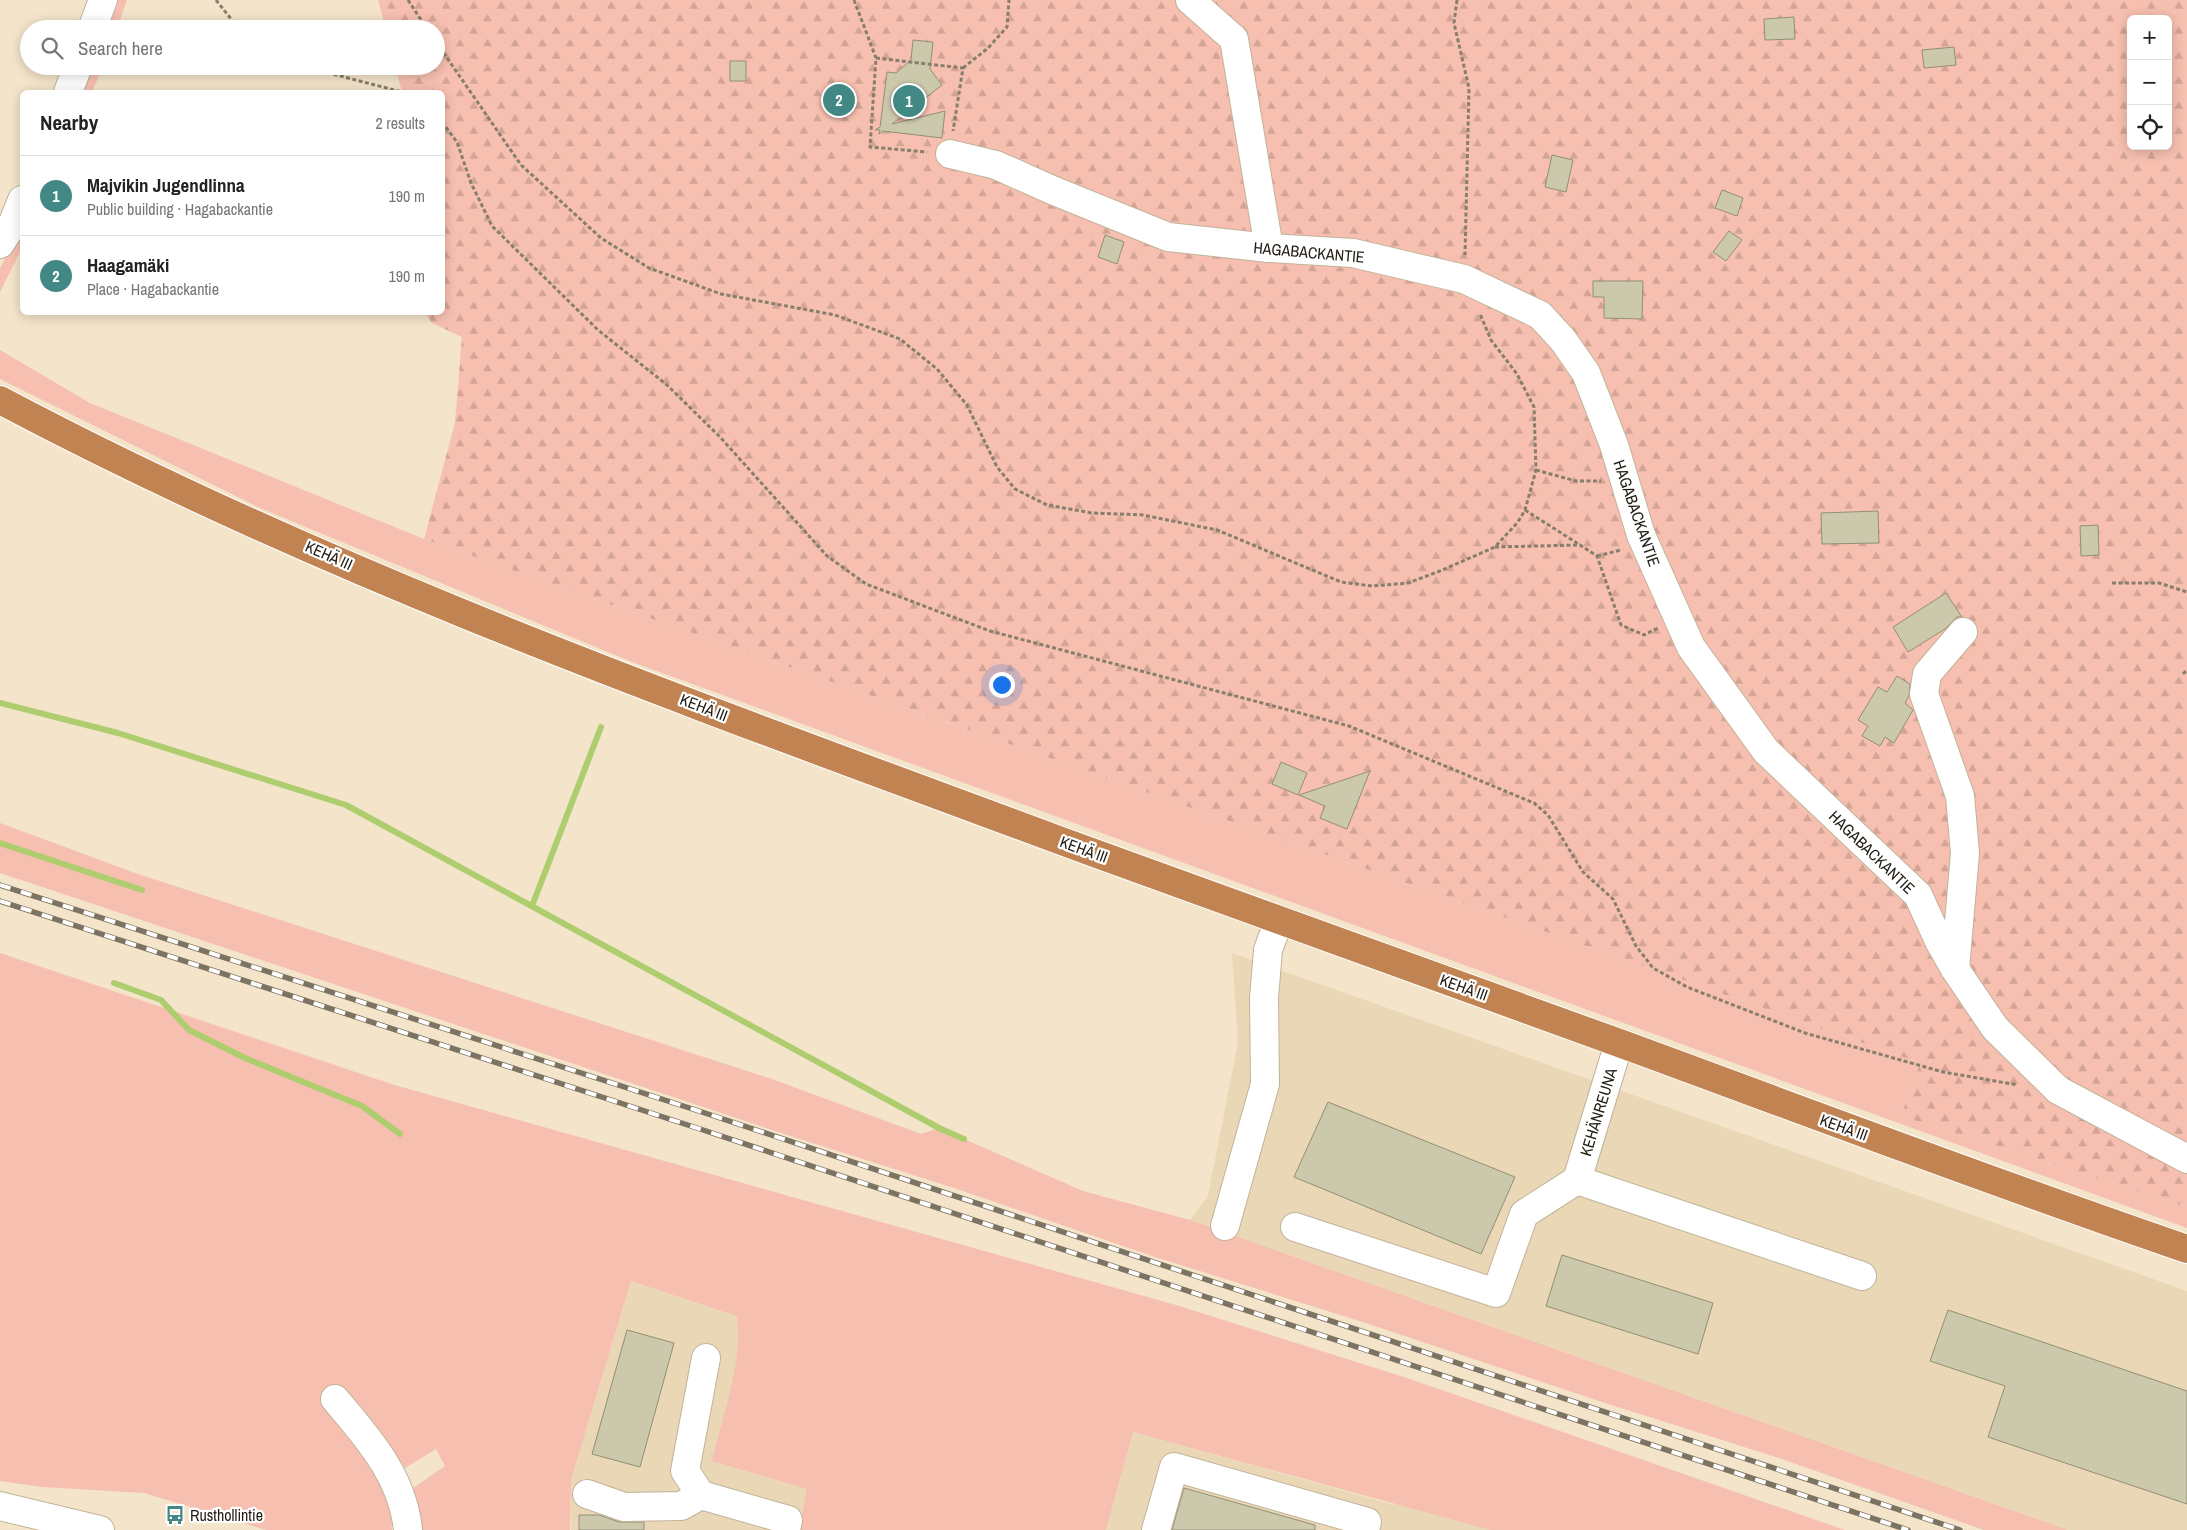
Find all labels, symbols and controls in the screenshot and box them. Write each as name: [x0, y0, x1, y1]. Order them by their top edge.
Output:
map controls: [2127, 15, 2172, 150]
button: +: [2127, 15, 2172, 60]
search box: [20, 20, 445, 75]
icon: search: [38, 34, 66, 62]
text: Search here: [78, 35, 163, 61]
button: −: [2127, 60, 2172, 105]
pin: 2: [823, 81, 855, 119]
pin: 1: [893, 82, 925, 120]
button: locate: [2127, 105, 2172, 150]
text: Nearby: [40, 108, 98, 137]
text: 2 results: [375, 112, 425, 134]
text: Majvikin Jugendlinna: [87, 172, 245, 198]
text: 1: [52, 185, 60, 207]
text: 190 m: [389, 185, 425, 207]
text: Public building · Hagabackantie: [87, 198, 273, 220]
street label: HAGABACKANTIE: [1252, 236, 1366, 268]
text: Haagamäki: [87, 252, 169, 278]
text: 2: [52, 265, 60, 287]
text: 190 m: [389, 265, 425, 287]
text: Place · Hagabackantie: [87, 278, 219, 300]
street label: HAGABACKANTIE: [1608, 457, 1666, 569]
street label: KEHÄ III: [302, 535, 356, 575]
your location: [989, 672, 1015, 698]
street label: KEHÄ III: [677, 688, 731, 726]
street label: HAGABACKANTIE: [1824, 805, 1920, 899]
street label: KEHÄ III: [1057, 830, 1111, 868]
street label: KEHÄ III: [1437, 968, 1491, 1006]
street label: KEHÄNREUNA: [1574, 1065, 1622, 1159]
street label: KEHÄ III: [1817, 1108, 1871, 1146]
bus stop icon: Rusthollintie: [164, 1504, 186, 1526]
place label: Rusthollintie: [190, 1504, 263, 1526]

